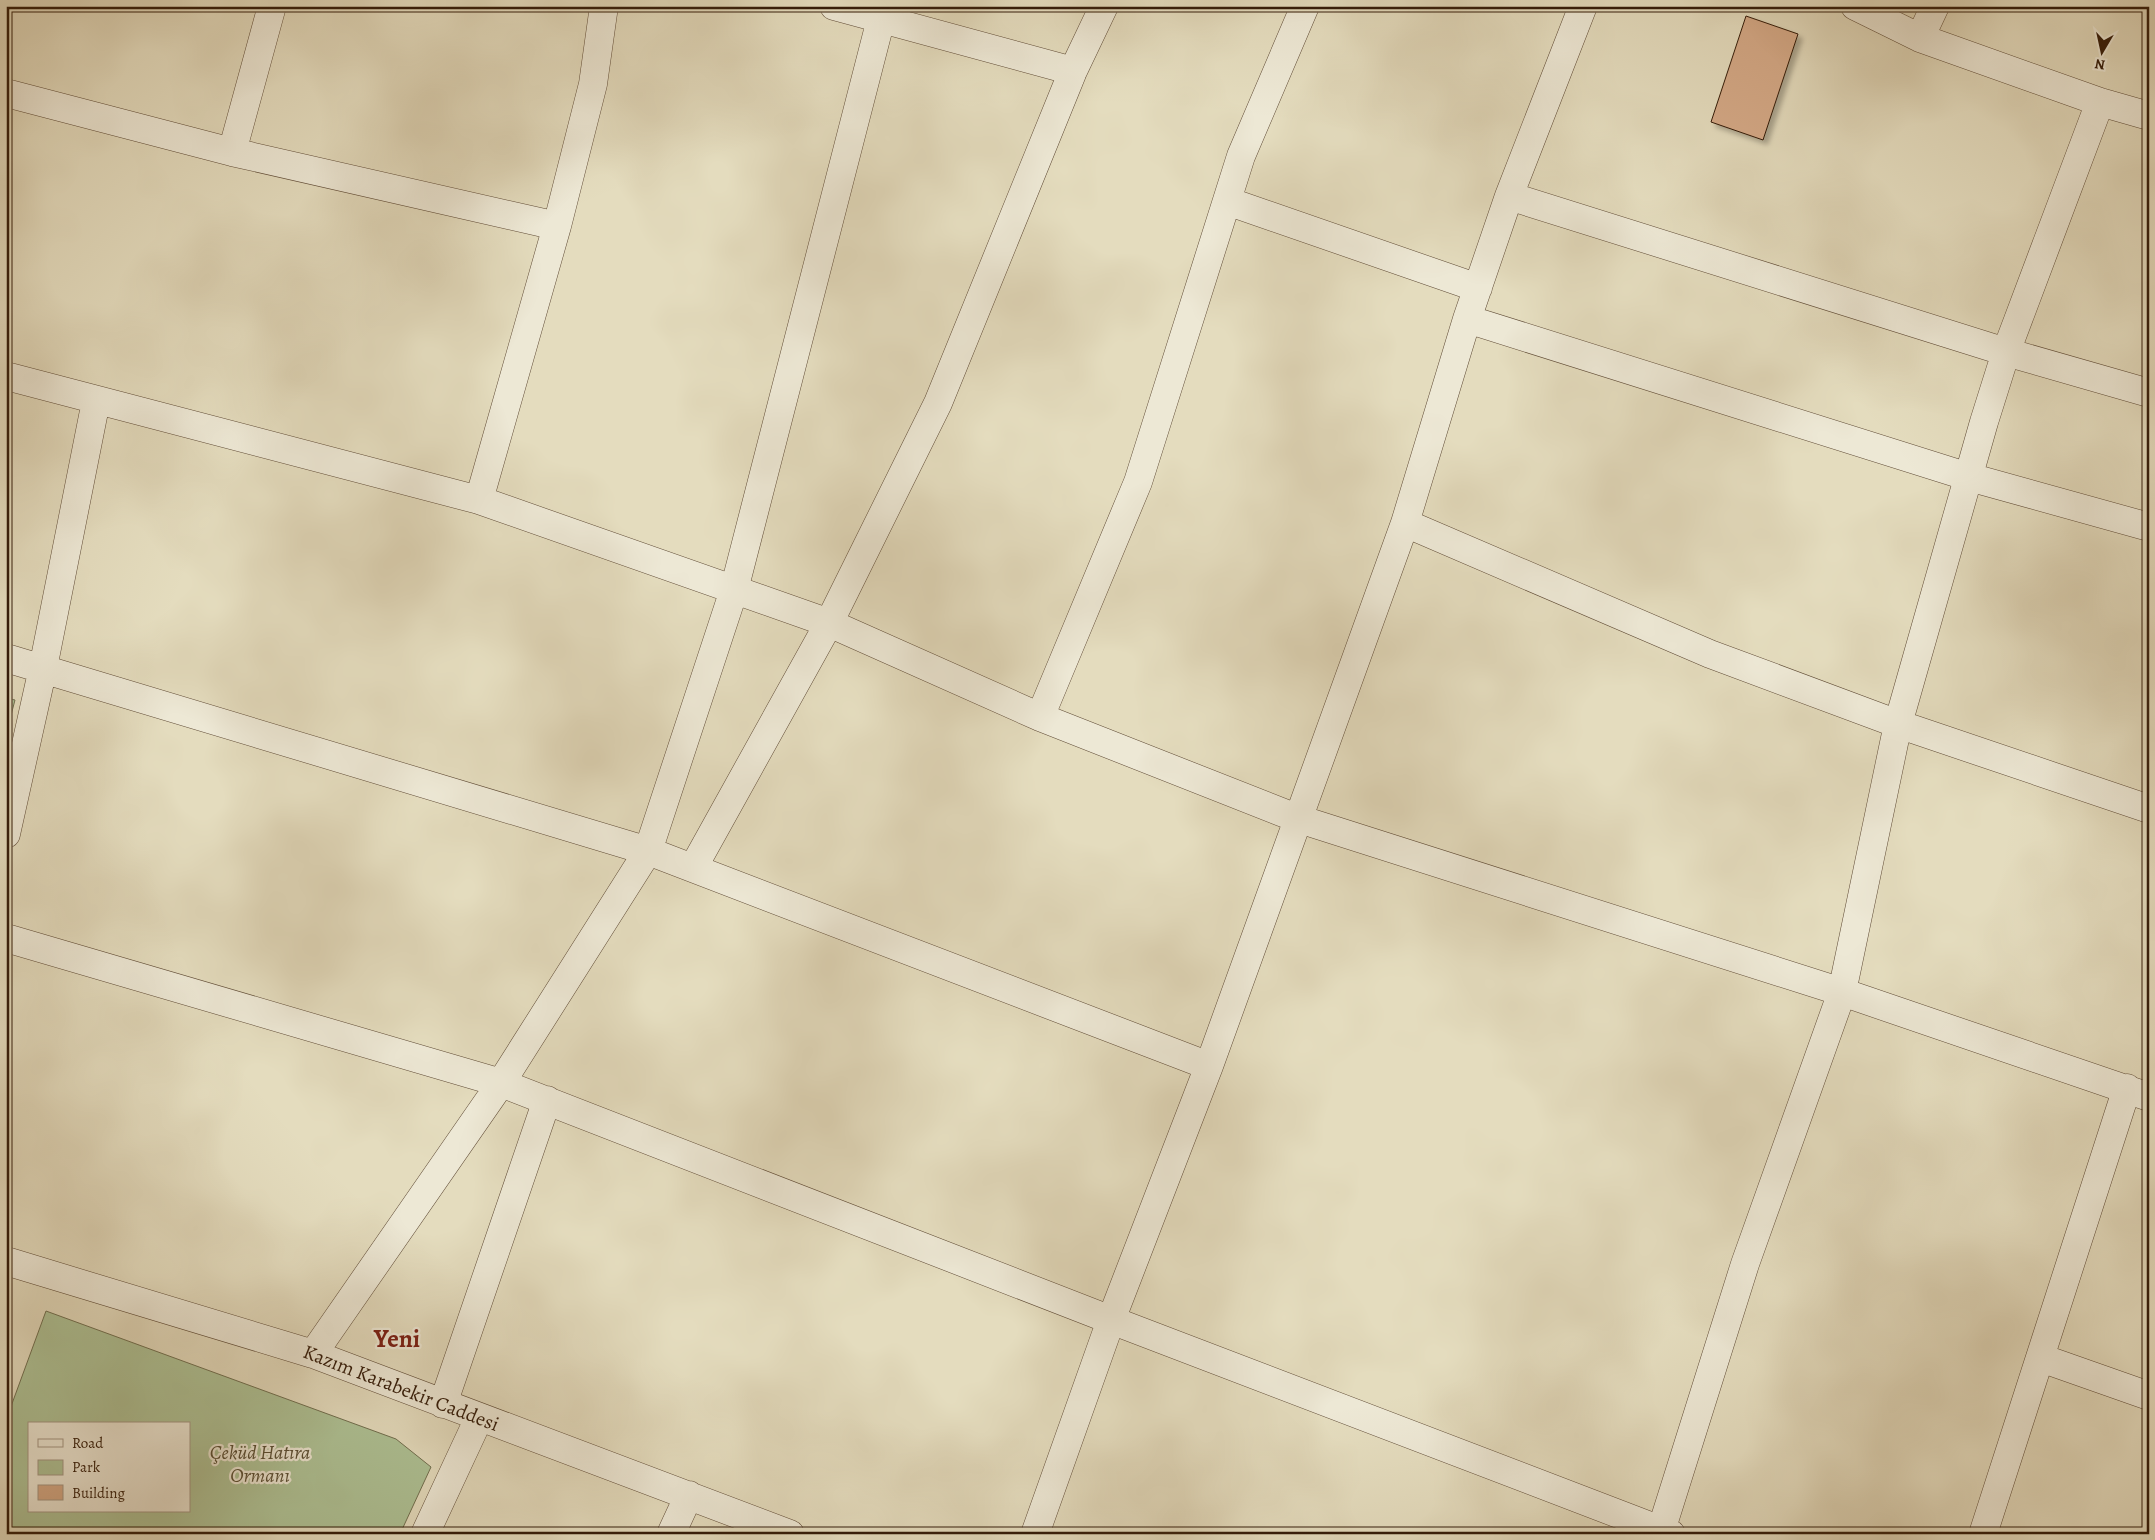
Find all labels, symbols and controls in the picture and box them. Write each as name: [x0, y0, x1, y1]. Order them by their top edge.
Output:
north arrow: [2078, 28, 2128, 78]
text: N: [2094, 54, 2107, 75]
district label: Yeni: [373, 1322, 420, 1356]
street label: Kazım Karabekir Caddesi: [299, 1338, 503, 1438]
legend: [28, 1422, 190, 1512]
text: Road: [72, 1433, 104, 1453]
park label: Çeküd Hatıra Ormanı: [210, 1439, 310, 1489]
text: Park: [72, 1457, 101, 1477]
text: Building: [72, 1483, 125, 1503]

